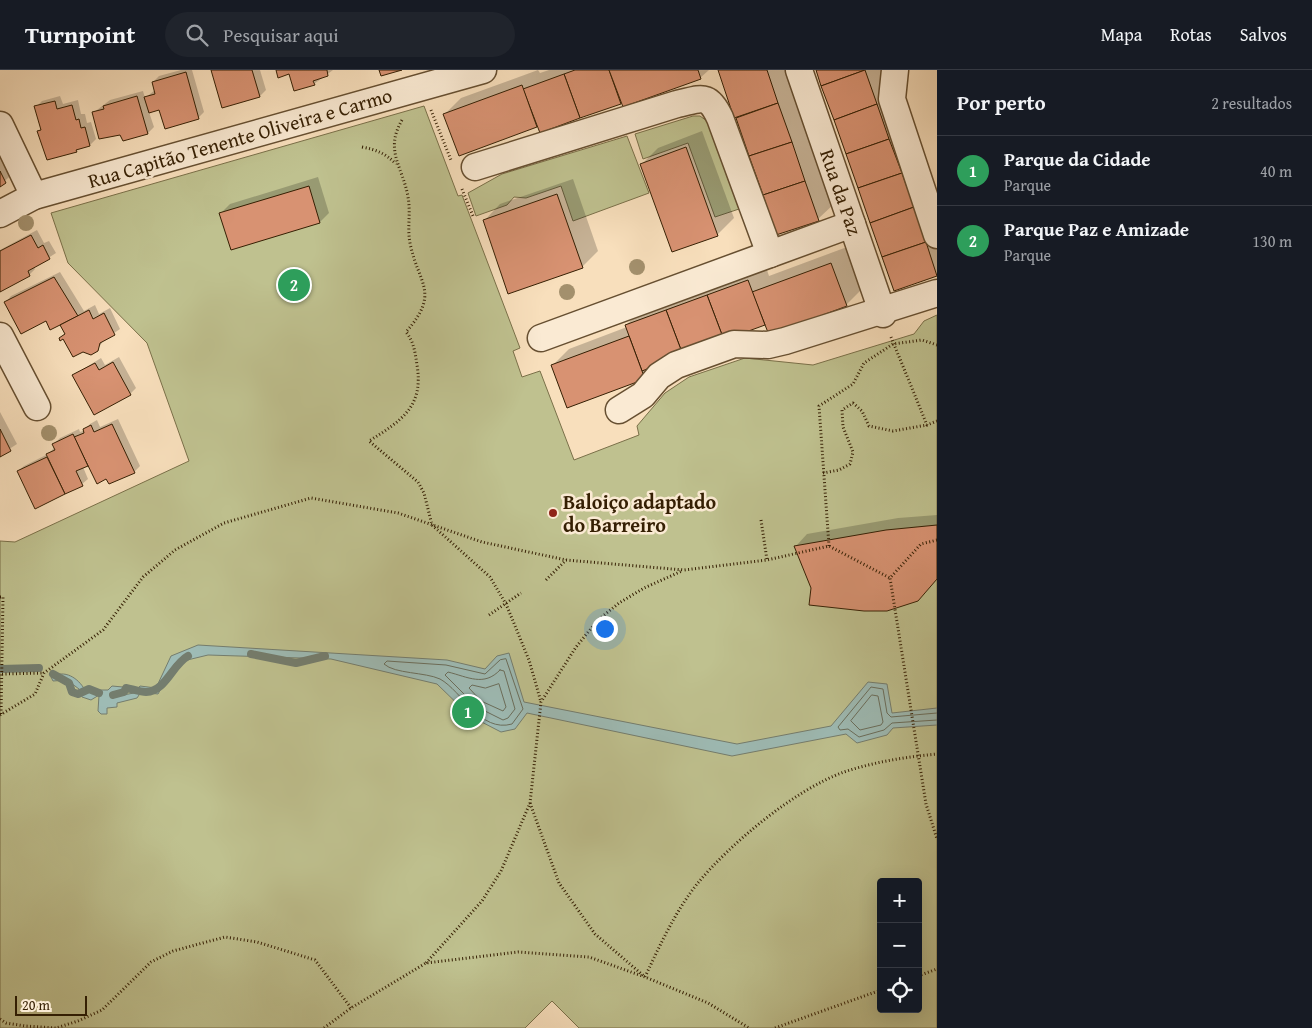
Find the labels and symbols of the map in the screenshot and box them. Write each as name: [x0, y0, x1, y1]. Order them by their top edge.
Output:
street label: Rua Capitão Tenente Oliveira e Carmo: [84, 80, 395, 195]
street label: Rua da Paz: [813, 145, 870, 239]
pin: 2: [278, 266, 310, 304]
place label: Baloiço adaptado do Barreiro: [563, 487, 717, 539]
marker: Baloiço adaptado do Barreiro: [547, 507, 559, 519]
your location: [592, 616, 618, 642]
pin: 1: [452, 693, 484, 731]
scale bar: [15, 993, 88, 1016]

